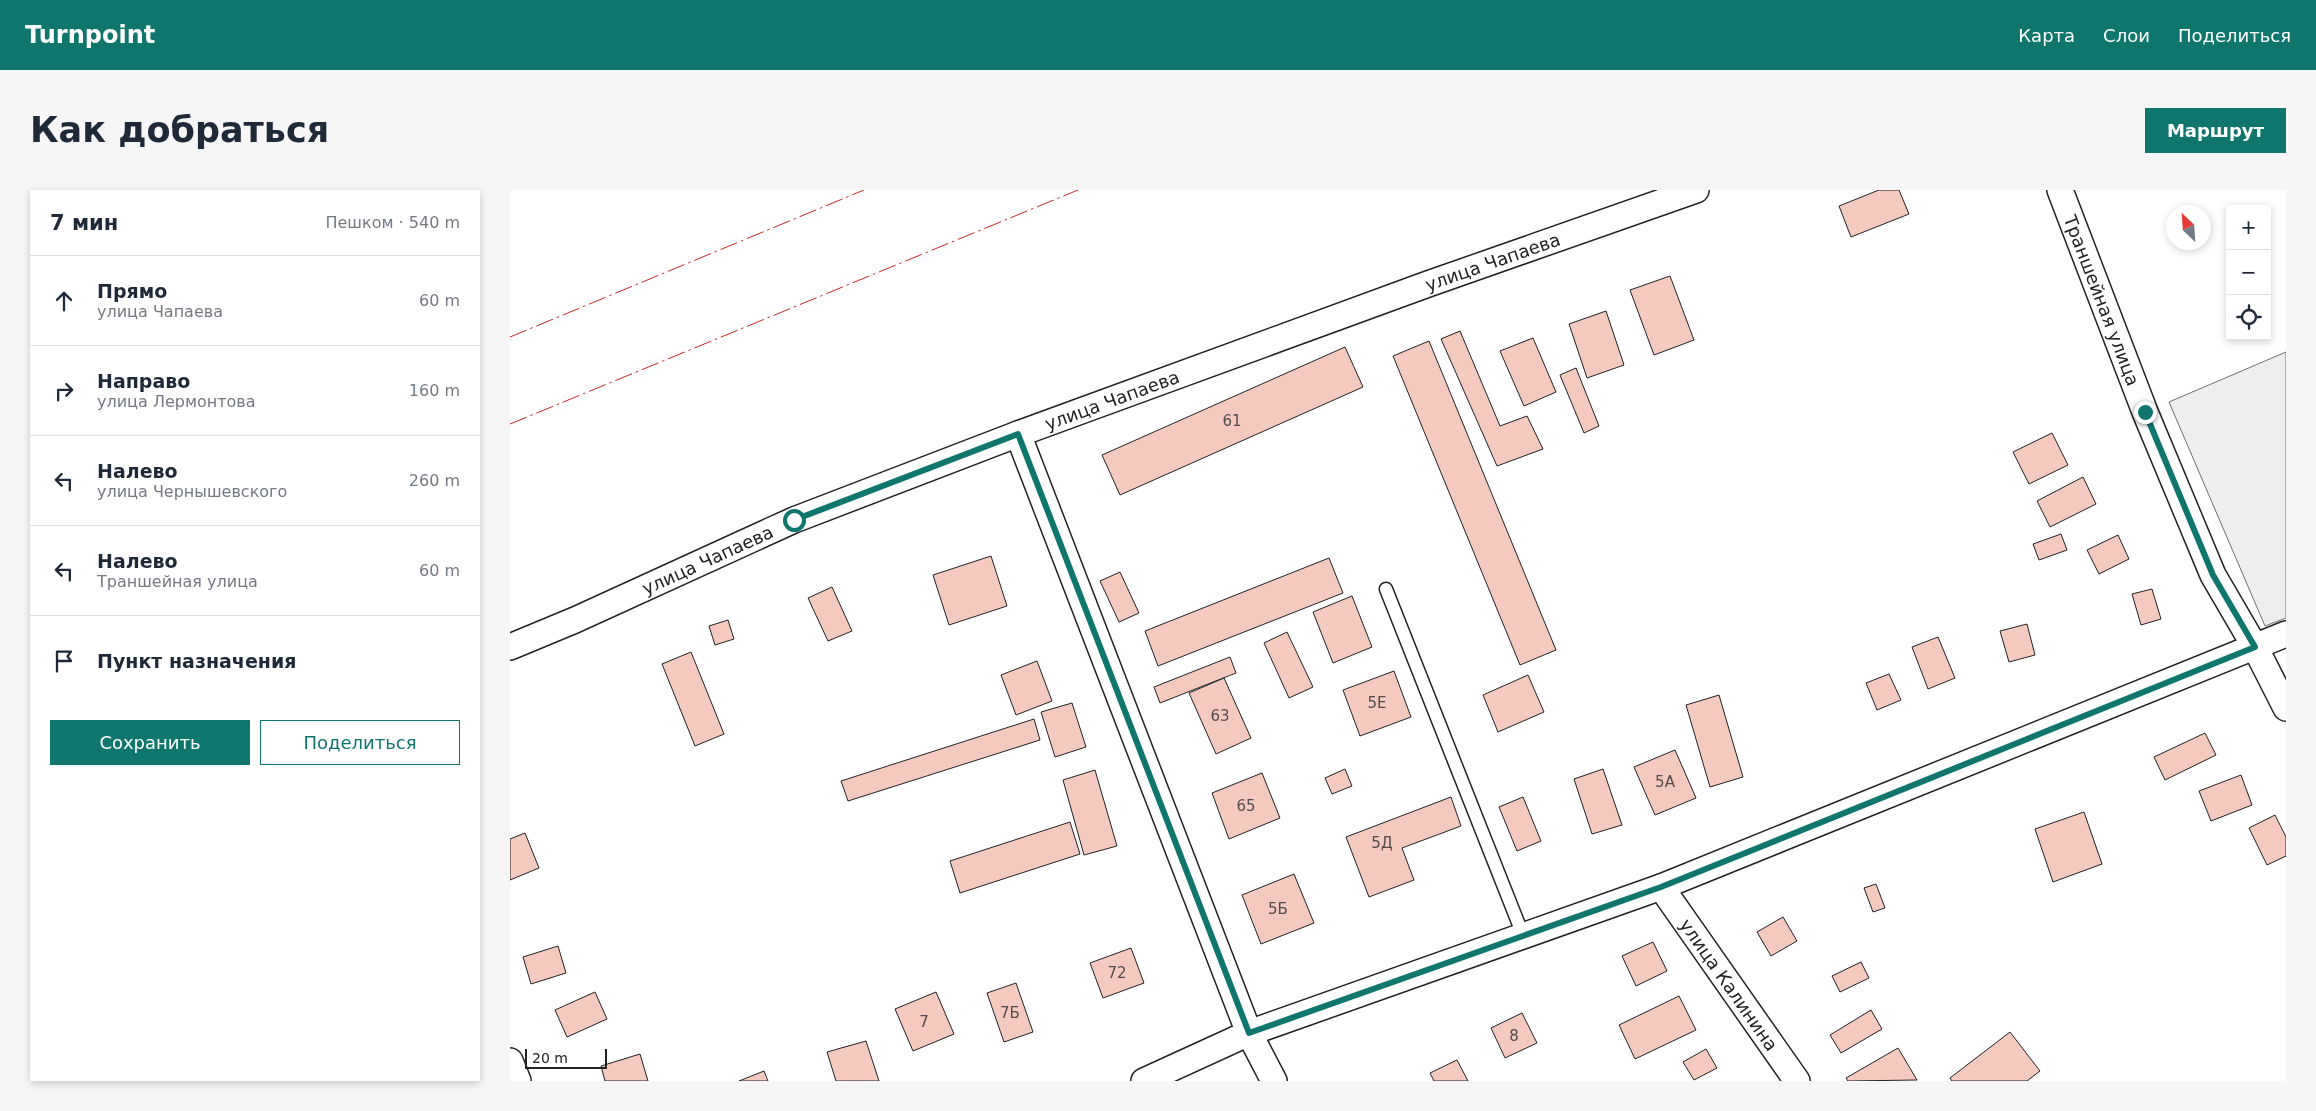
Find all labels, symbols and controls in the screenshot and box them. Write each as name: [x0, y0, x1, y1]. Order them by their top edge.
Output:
text: Turnpoint: [25, 21, 155, 49]
text: Карта: [2018, 25, 2075, 46]
text: Слои: [2103, 25, 2150, 46]
text: Поделиться: [2178, 25, 2291, 46]
button: Маршрут: [2145, 108, 2286, 153]
text: Как добраться: [30, 110, 329, 150]
north arrow: [2166, 205, 2211, 250]
map controls: [2226, 205, 2271, 340]
button: +: [2226, 205, 2271, 250]
text: 7 мин: [50, 211, 118, 235]
street label: Траншейная улица: [2060, 211, 2144, 388]
text: Пешком · 540 m: [325, 213, 460, 232]
street label: улица Чапаева: [1422, 228, 1563, 295]
button: −: [2226, 250, 2271, 295]
text: Прямо: [97, 280, 167, 302]
icon: ahead: [50, 287, 78, 315]
text: 60 m: [419, 291, 460, 310]
button: locate: [2226, 295, 2271, 340]
text: улица Чапаева: [97, 302, 223, 321]
street label: улица Чапаева: [1042, 365, 1182, 434]
text: Направо: [97, 370, 190, 392]
icon: right: [50, 377, 78, 405]
text: 160 m: [409, 381, 460, 400]
text: улица Лермонтова: [97, 392, 256, 411]
route end: [2134, 401, 2157, 424]
house number: 61: [1222, 412, 1242, 430]
text: Налево: [97, 460, 178, 482]
icon: left: [50, 467, 78, 495]
text: 260 m: [409, 471, 460, 490]
text: улица Чернышевского: [97, 482, 287, 501]
route start: [783, 509, 806, 532]
street label: улица Чапаева: [639, 521, 776, 599]
text: Налево: [97, 550, 178, 572]
icon: left: [50, 557, 78, 585]
text: 60 m: [419, 561, 460, 580]
text: Траншейная улица: [97, 572, 258, 591]
icon: arrive: [50, 647, 78, 675]
text: Пункт назначения: [97, 650, 296, 672]
house number: 5Е: [1367, 694, 1387, 712]
house number: 63: [1210, 707, 1230, 725]
button: Сохранить: [50, 720, 250, 765]
button: Поделиться: [260, 720, 460, 765]
house number: 5А: [1655, 773, 1676, 791]
house number: 65: [1236, 797, 1256, 815]
house number: 5Д: [1371, 834, 1393, 852]
house number: 5Б: [1268, 900, 1288, 918]
street label: улица Калинина: [1676, 914, 1783, 1054]
house number: 72: [1107, 964, 1127, 982]
house number: 7Б: [1000, 1004, 1020, 1022]
house number: 7: [919, 1013, 929, 1031]
house number: 8: [1509, 1027, 1519, 1045]
scale bar: [525, 1046, 608, 1069]
text: 20 m: [532, 1050, 568, 1066]

